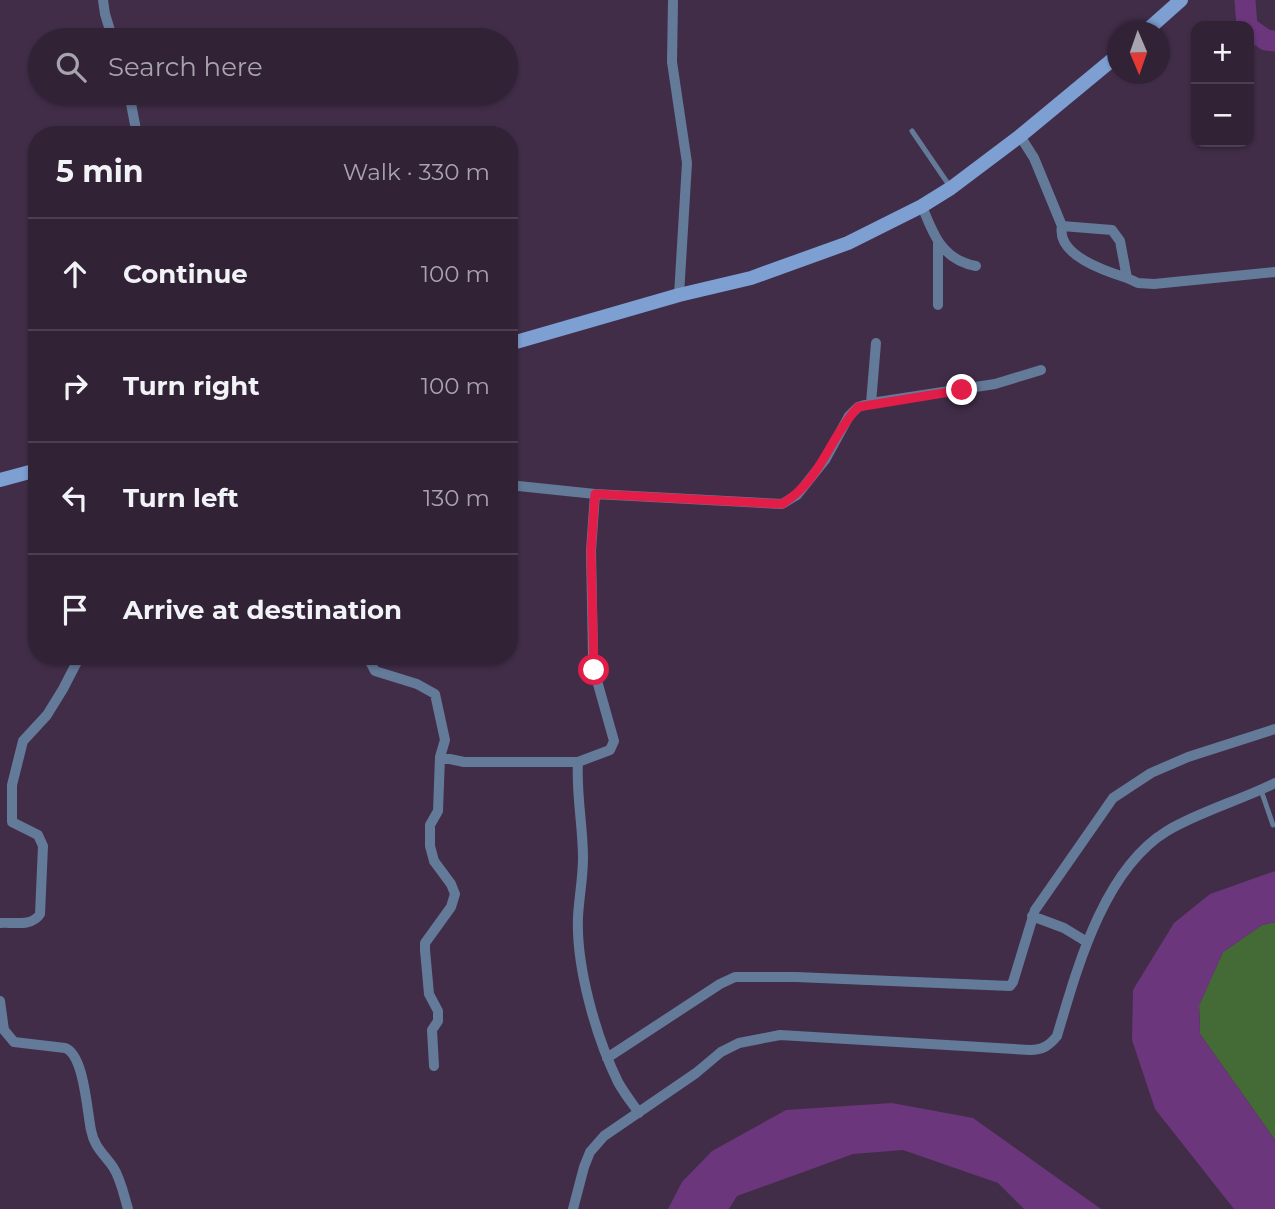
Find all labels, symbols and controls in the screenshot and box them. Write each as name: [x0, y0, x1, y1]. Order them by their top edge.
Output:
north arrow: [1107, 21, 1170, 84]
map controls: [1191, 21, 1254, 147]
button: +: [1191, 21, 1254, 84]
search box: [28, 28, 518, 105]
icon: search: [52, 48, 90, 86]
text: Search here: [108, 51, 263, 83]
button: −: [1191, 84, 1254, 147]
text: 5 min: [56, 153, 144, 190]
text: Walk · 330 m: [343, 158, 490, 186]
icon: ahead: [56, 255, 94, 293]
text: Continue: [123, 258, 248, 290]
text: 100 m: [421, 260, 490, 288]
icon: right: [56, 367, 94, 405]
text: Turn right: [123, 370, 259, 402]
text: 100 m: [421, 372, 490, 400]
route end: [946, 374, 977, 405]
icon: left: [56, 479, 94, 517]
text: Turn left: [123, 482, 239, 514]
text: 130 m: [423, 484, 490, 512]
icon: arrive: [56, 591, 94, 629]
text: Arrive at destination: [123, 594, 402, 626]
route start: [578, 654, 609, 685]

